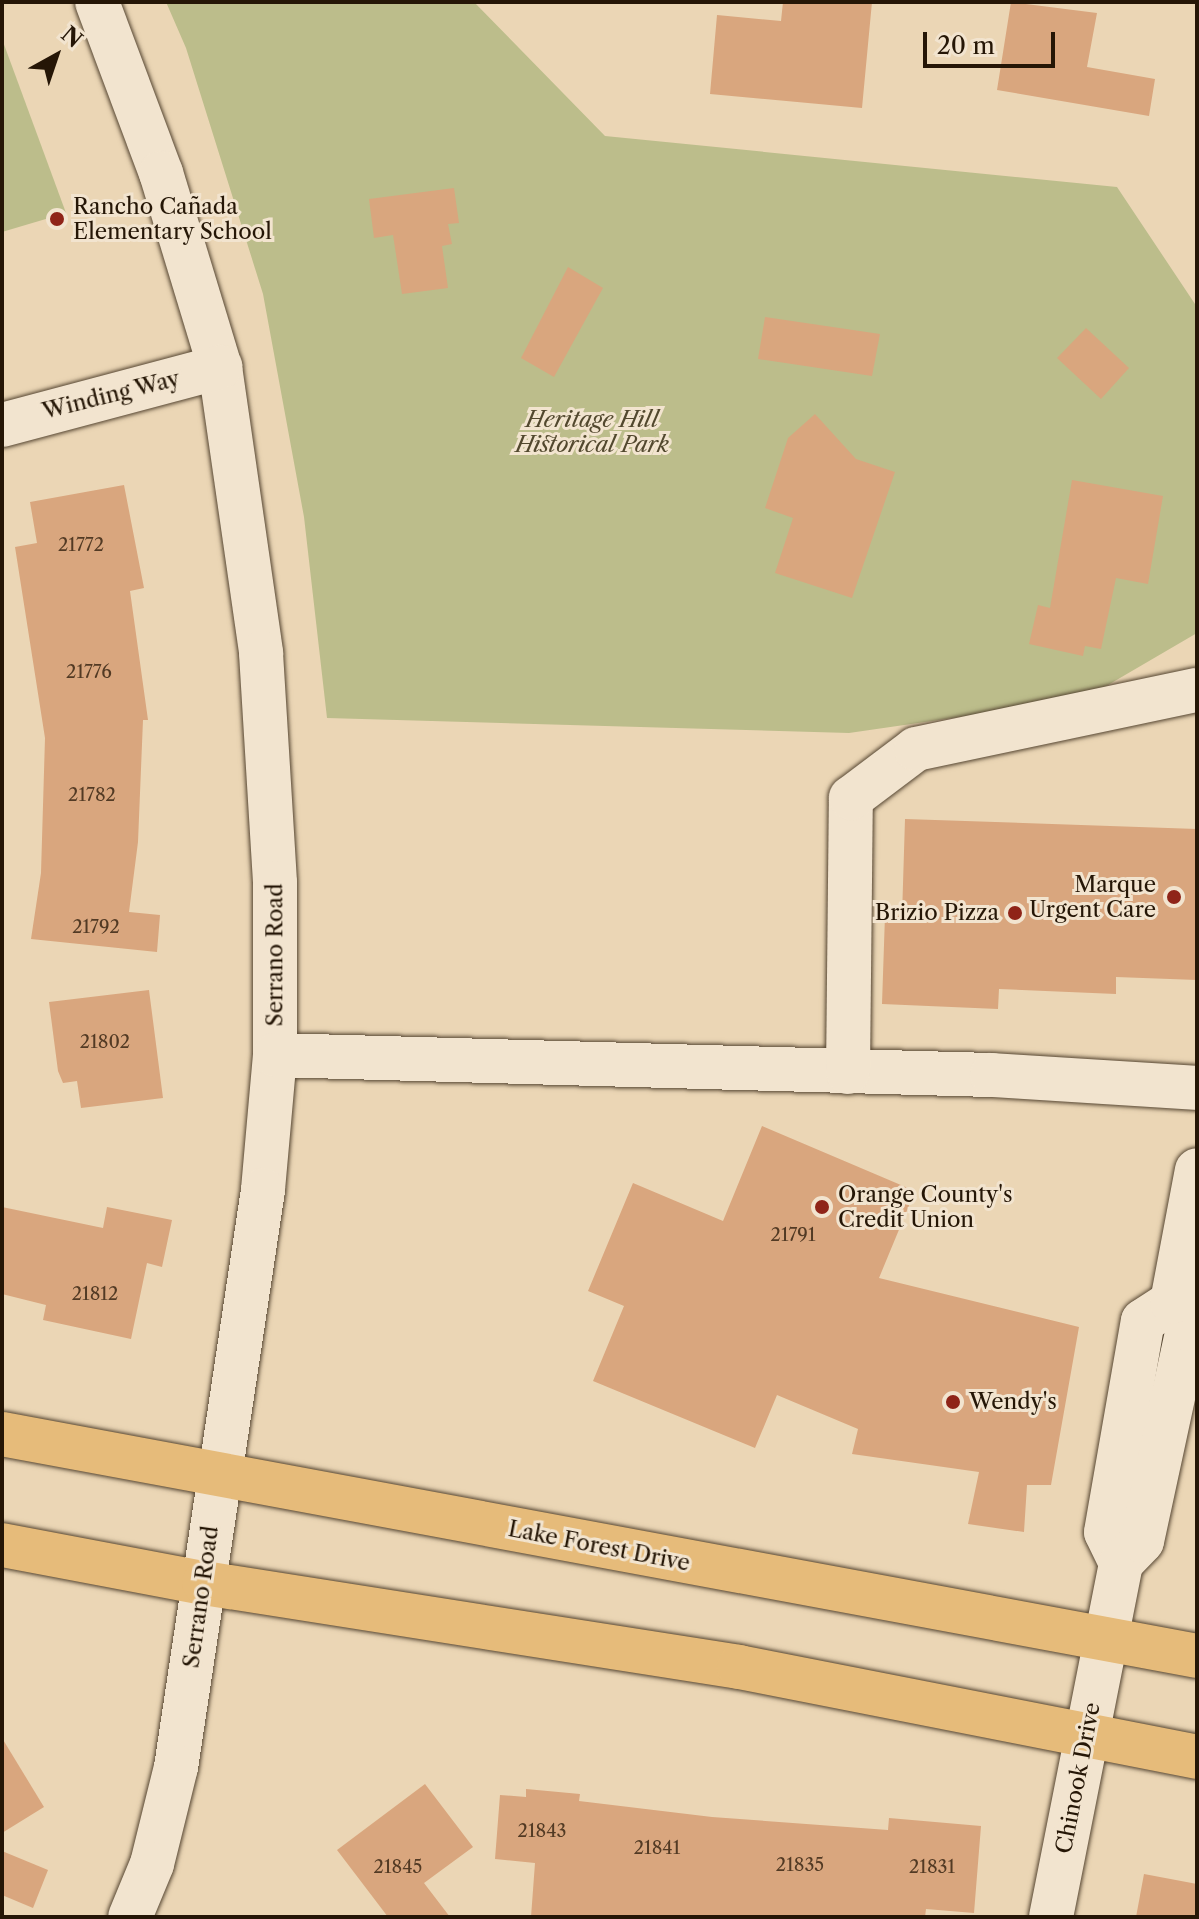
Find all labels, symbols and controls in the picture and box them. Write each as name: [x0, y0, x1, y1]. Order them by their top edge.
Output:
north arrow: [16, 16, 96, 96]
scale bar: [927, 16, 1059, 66]
text: N: [56, 21, 88, 54]
text: 20 m: [937, 31, 995, 60]
place label: Rancho Cañada Elementary School: [73, 193, 272, 244]
marker: Rancho Cañada Elementary School: [48, 210, 66, 228]
street label: Winding Way: [39, 365, 183, 425]
park label: Heritage Hill Historical Park: [515, 406, 669, 458]
house number: 21772: [58, 534, 104, 556]
house number: 21776: [66, 661, 112, 683]
house number: 21782: [68, 784, 116, 806]
place label: Marque Urgent Care: [1029, 871, 1156, 922]
street label: Serrano Road: [262, 883, 288, 1027]
marker: Marque Urgent Care: [1163, 886, 1185, 908]
place label: Brizio Pizza: [875, 900, 999, 926]
marker: Brizio Pizza: [1006, 904, 1024, 922]
house number: 21792: [72, 916, 120, 938]
house number: 21802: [80, 1031, 130, 1053]
place label: Orange County's Credit Union: [838, 1181, 1012, 1232]
marker: Orange County's Credit Union: [813, 1198, 831, 1216]
house number: 21791: [771, 1224, 815, 1246]
house number: 21812: [72, 1283, 118, 1305]
place label: Wendy's: [969, 1389, 1057, 1415]
marker: Wendy's: [944, 1393, 962, 1411]
street label: Lake Forest Drive: [506, 1515, 692, 1577]
street label: Serrano Road: [178, 1524, 224, 1670]
street label: Chinook Drive: [1050, 1700, 1106, 1856]
house number: 21843: [518, 1820, 566, 1842]
house number: 21841: [634, 1837, 680, 1859]
house number: 21835: [776, 1854, 824, 1876]
house number: 21845: [374, 1856, 422, 1878]
house number: 21831: [909, 1856, 955, 1878]

